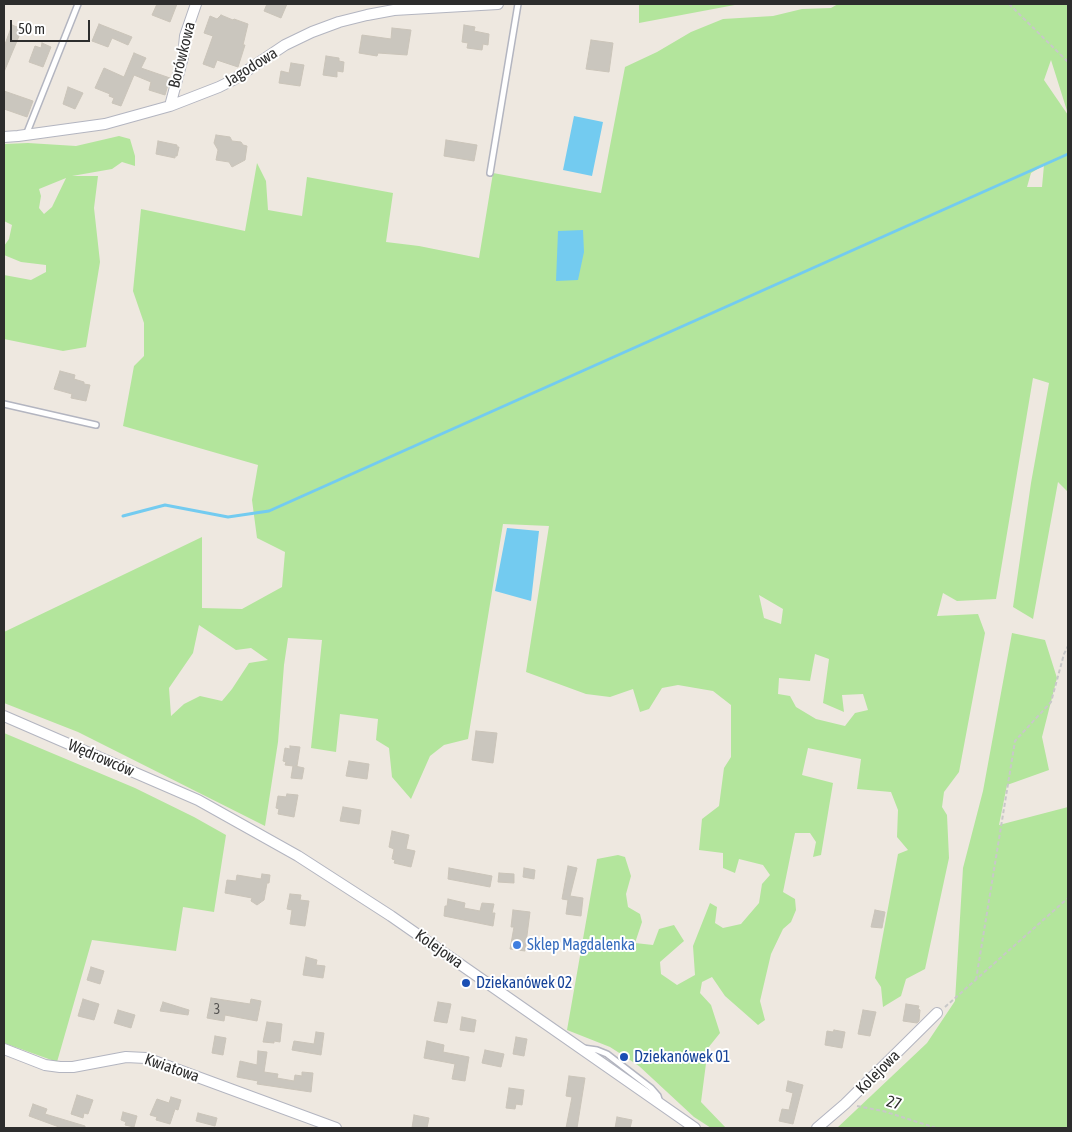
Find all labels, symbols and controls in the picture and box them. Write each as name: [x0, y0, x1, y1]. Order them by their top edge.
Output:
scale bar: [12, 10, 92, 42]
text: 50 m: [18, 20, 45, 37]
street label: Borówkowa: [165, 20, 199, 90]
street label: Jagodowa: [221, 43, 281, 91]
street label: Wędrowców: [65, 735, 137, 781]
street label: Kolejowa: [411, 926, 467, 972]
place label: Sklep Magdalenka: [527, 935, 635, 955]
marker: Sklep Magdalenka: [511, 939, 523, 951]
place label: Dziekanówek 02: [476, 973, 572, 993]
marker: Dziekanówek 02: [460, 977, 472, 989]
house number: 3: [214, 1002, 220, 1018]
street label: Kolejowa: [852, 1046, 904, 1098]
place label: Dziekanówek 01: [634, 1047, 730, 1067]
street label: Kwiatowa: [142, 1050, 202, 1086]
marker: Dziekanówek 01: [618, 1051, 630, 1063]
street label: 27: [884, 1092, 904, 1114]

